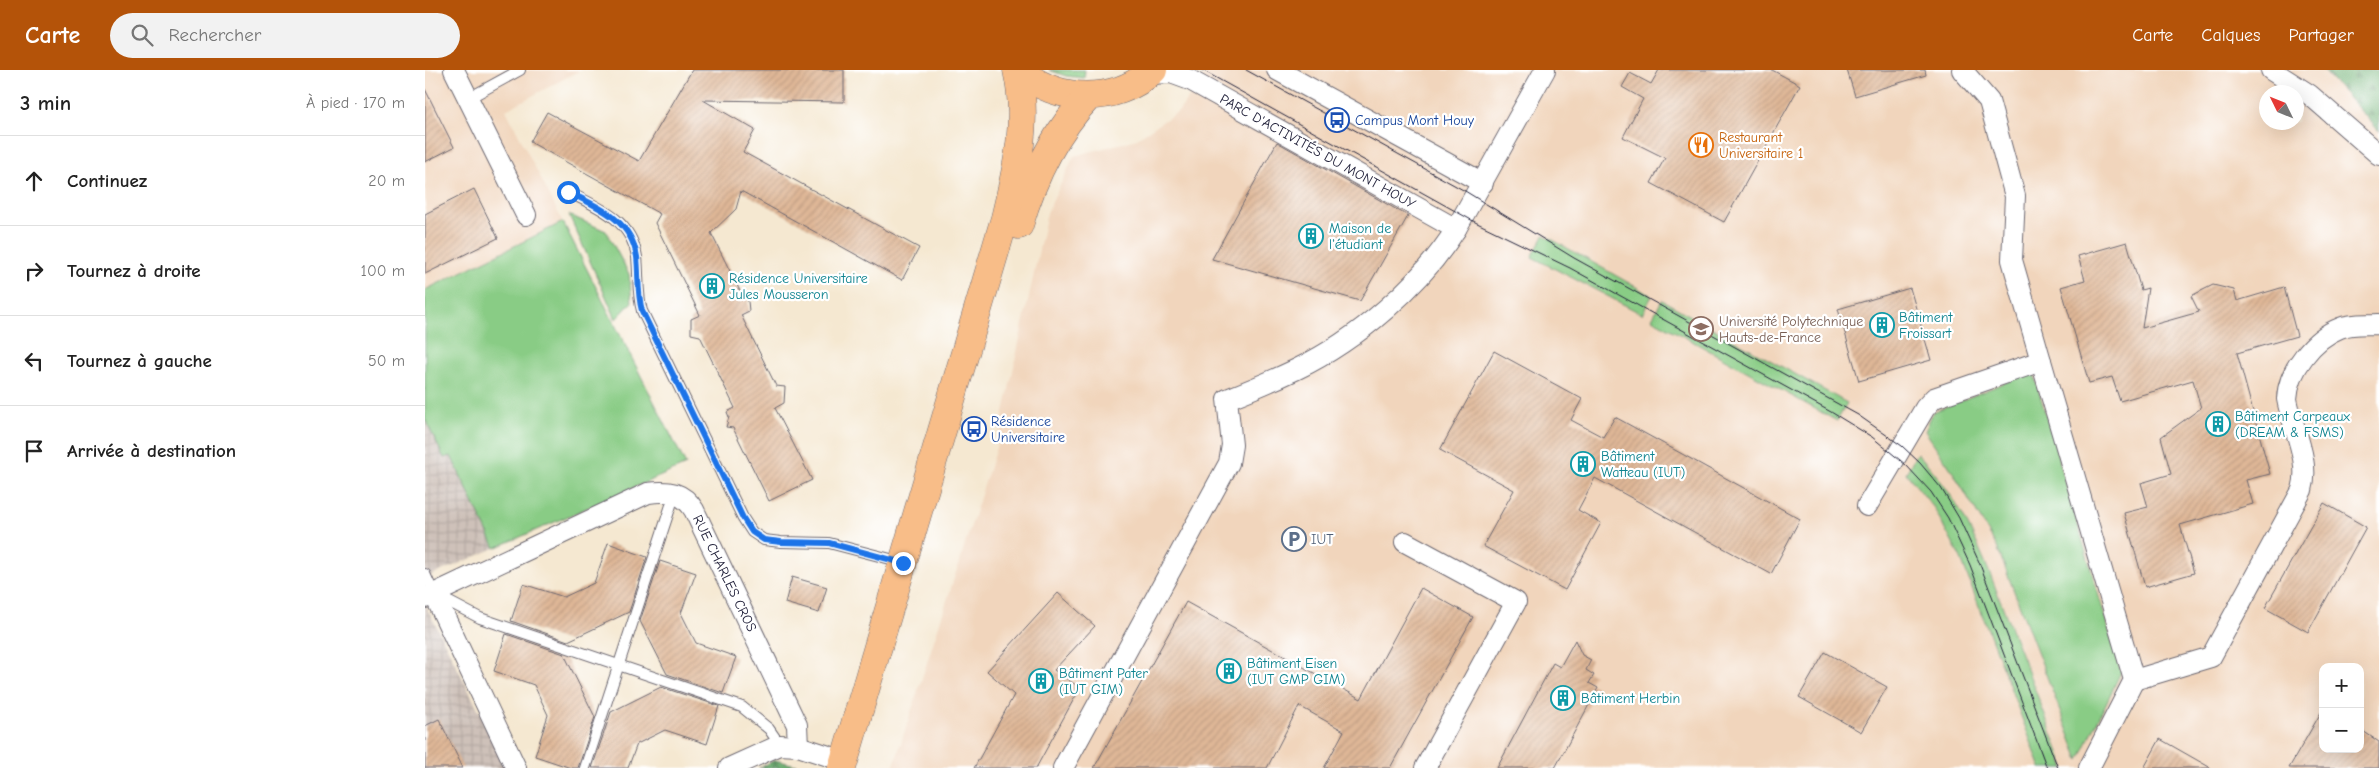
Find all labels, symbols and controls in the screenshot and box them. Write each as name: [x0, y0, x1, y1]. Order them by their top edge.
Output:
search box: [110, 13, 460, 58]
text: Carte: [25, 21, 80, 49]
icon: search: [128, 21, 156, 49]
text: Rechercher: [168, 24, 261, 46]
text: Carte: [2132, 25, 2173, 46]
text: Calques: [2201, 25, 2261, 46]
text: Partager: [2289, 25, 2354, 46]
north arrow: [2259, 85, 2304, 130]
street label: PARC D'ACTIVITÉS DU MONT HOUY: [1217, 90, 1419, 213]
text: 3 min: [20, 91, 71, 115]
text: À pied · 170 m: [306, 94, 405, 112]
bus stop icon: Campus Mont Houy: [1324, 107, 1350, 133]
place label: Campus Mont Houy: [1355, 112, 1475, 129]
place label: Restaurant Universitaire 1: [1719, 129, 1803, 162]
restaurant icon: Restaurant Universitaire 1: [1688, 132, 1714, 158]
icon: ahead: [20, 167, 48, 195]
text: Continuez: [67, 170, 147, 192]
text: 20 m: [368, 172, 405, 190]
route start: [557, 181, 580, 204]
place label: Maison de l'étudiant: [1329, 220, 1391, 253]
building icon: Maison de l'étudiant: [1298, 223, 1324, 249]
icon: right: [20, 257, 48, 285]
text: Tournez à droite: [67, 260, 201, 282]
text: 100 m: [361, 262, 405, 280]
place label: Résidence Universitaire Jules Mousseron: [729, 270, 868, 303]
building icon: Résidence Universitaire Jules Mousseron: [699, 273, 725, 299]
place label: Bâtiment Froissart: [1899, 309, 1953, 342]
building icon: Bâtiment Froissart: [1869, 312, 1895, 338]
place label: Université Polytechnique Hauts-de-France: [1719, 313, 1863, 346]
school or university icon: Université Polytechnique Hauts-de-France: [1688, 316, 1714, 342]
icon: left: [20, 347, 48, 375]
text: Tournez à gauche: [67, 350, 212, 372]
text: 50 m: [368, 352, 405, 370]
place label: Bâtiment Carpeaux (DREAM & FSMS): [2235, 408, 2350, 441]
building icon: Bâtiment Carpeaux (DREAM & FSMS): [2205, 411, 2231, 437]
place label: Résidence Universitaire: [991, 413, 1065, 446]
bus stop icon: Résidence Universitaire: [961, 416, 987, 442]
icon: arrive: [20, 437, 48, 465]
text: Arrivée à destination: [67, 440, 236, 462]
place label: Bâtiment Watteau (IUT): [1601, 448, 1685, 481]
building icon: Bâtiment Watteau (IUT): [1570, 451, 1596, 477]
street label: RUE CHARLES CROS: [689, 512, 760, 635]
parking icon: IUT: [1281, 526, 1307, 552]
place label: IUT: [1311, 531, 1334, 548]
route end: [892, 552, 915, 575]
place label: Bâtiment Eisen (IUT GMP GIM): [1247, 655, 1345, 688]
building icon: Bâtiment Eisen (IUT GMP GIM): [1216, 658, 1242, 684]
map controls: [2319, 663, 2364, 753]
button: +: [2319, 663, 2364, 708]
place label: Bâtiment Pater (IUT GIM): [1059, 665, 1148, 698]
building icon: Bâtiment Pater (IUT GIM): [1028, 668, 1054, 694]
building icon: Bâtiment Herbin: [1550, 685, 1576, 711]
place label: Bâtiment Herbin: [1581, 690, 1680, 707]
button: −: [2319, 708, 2364, 753]

